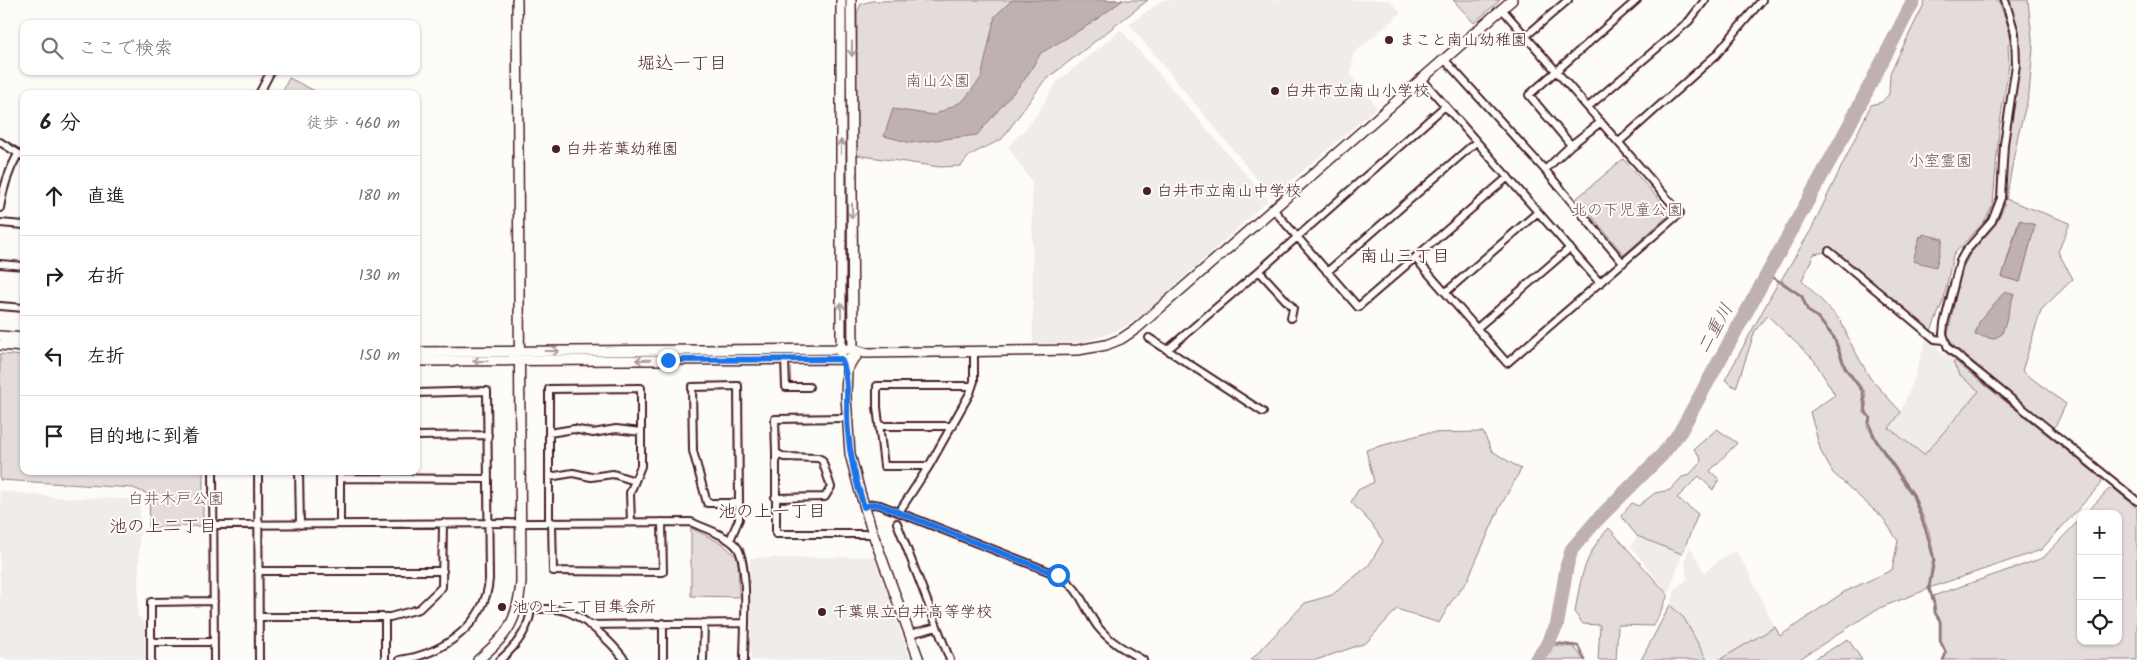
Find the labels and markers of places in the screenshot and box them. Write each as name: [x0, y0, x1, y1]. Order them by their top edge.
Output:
place label: まこと南山幼稚園: [1399, 28, 1527, 53]
marker: まこと南山幼稚園: [1383, 34, 1395, 46]
place label: 白井市立南山小学校: [1285, 79, 1429, 104]
marker: 白井市立南山小学校: [1269, 85, 1281, 97]
place label: 白井若葉幼稚園: [566, 137, 678, 162]
marker: 白井若葉幼稚園: [550, 143, 562, 155]
place label: 白井市立南山中学校: [1157, 179, 1301, 204]
marker: 白井市立南山中学校: [1141, 185, 1153, 197]
place label: 池の上二丁目集会所: [512, 595, 656, 620]
place label: 千葉県立白井高等学校: [832, 600, 992, 625]
marker: 池の上二丁目集会所: [496, 601, 508, 613]
marker: 千葉県立白井高等学校: [816, 606, 828, 618]

